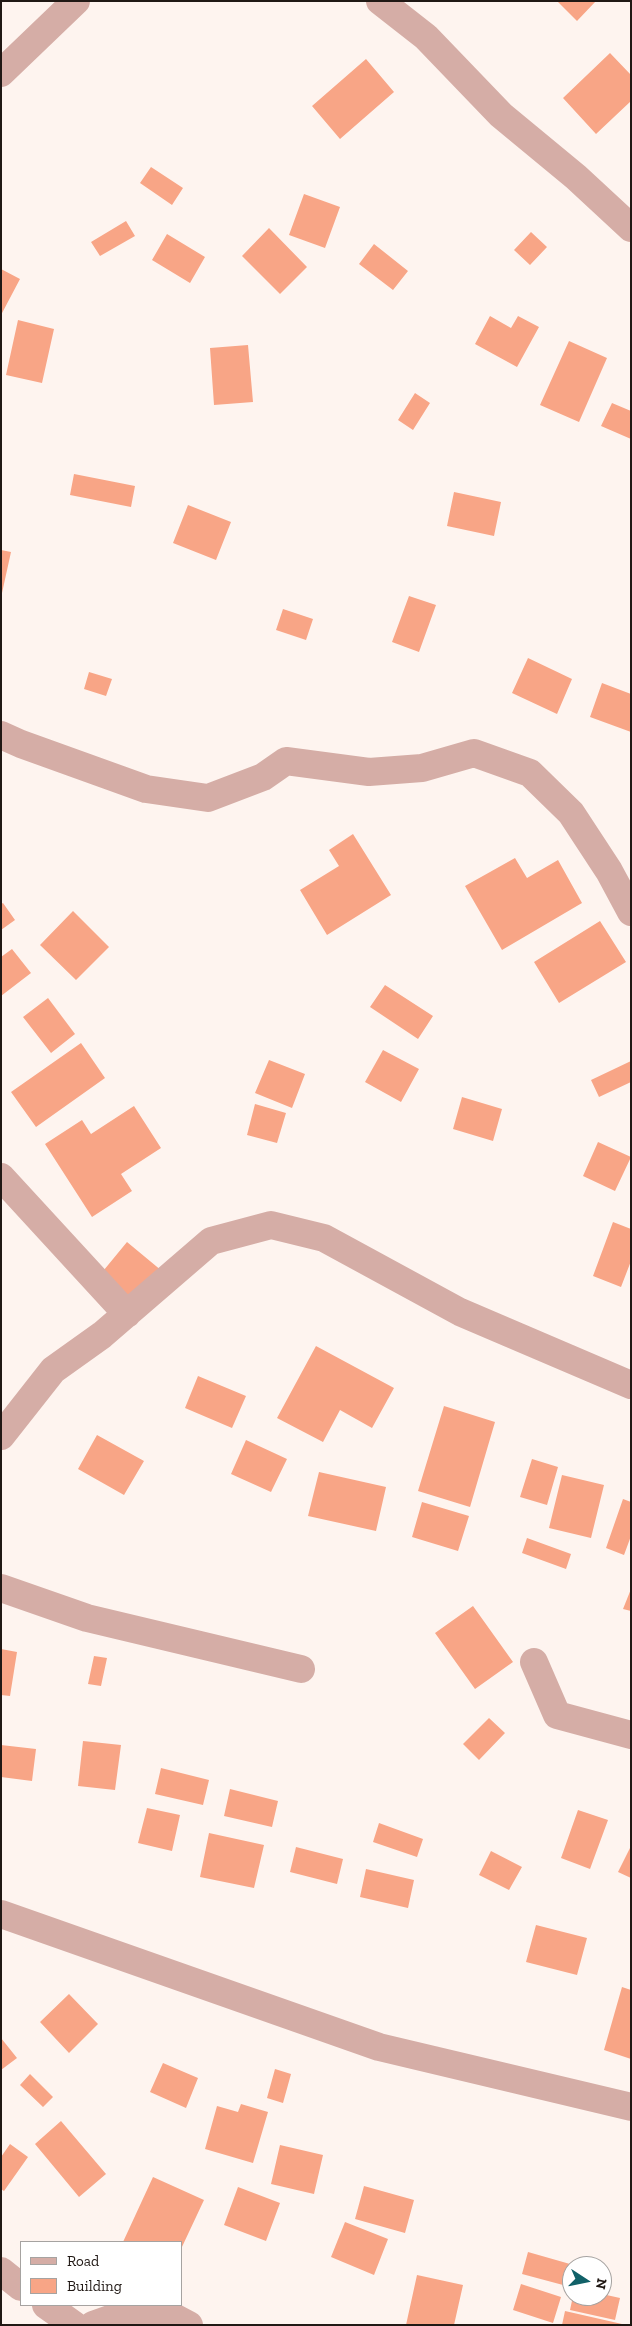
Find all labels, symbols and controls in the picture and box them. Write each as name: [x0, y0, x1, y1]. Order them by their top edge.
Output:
legend: [20, 2241, 182, 2306]
text: Road: [67, 2252, 99, 2270]
north arrow: [562, 2256, 612, 2306]
text: Building: [67, 2277, 122, 2295]
text: N: [592, 2277, 611, 2291]

